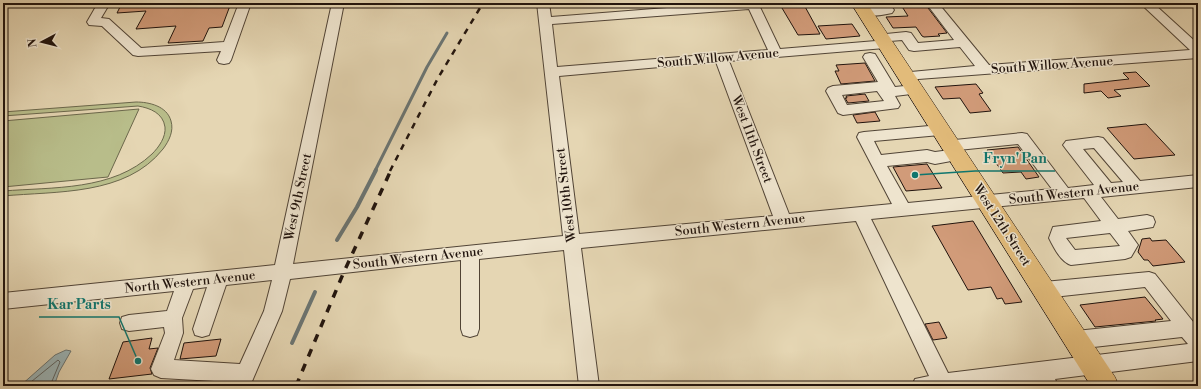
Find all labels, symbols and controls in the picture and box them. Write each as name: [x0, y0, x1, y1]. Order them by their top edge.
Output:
north arrow: [22, 22, 62, 62]
text: N: [26, 38, 41, 48]
street label: South Willow Avenue: [656, 45, 780, 71]
street label: South Willow Avenue: [990, 53, 1114, 77]
street label: West 11th Street: [728, 92, 776, 186]
callout: Fryn' Pan: [975, 145, 1055, 171]
street label: West 10th Street: [552, 147, 580, 244]
text: Fryn' Pan: [983, 150, 1047, 168]
street label: West 9th Street: [281, 151, 315, 243]
street label: South Western Avenue: [1008, 178, 1140, 208]
street label: West 12th Street: [969, 180, 1035, 269]
street label: South Western Avenue: [674, 210, 806, 240]
street label: South Western Avenue: [352, 243, 484, 273]
street label: North Western Avenue: [124, 267, 257, 297]
callout: Kar Parts: [39, 291, 119, 317]
text: Kar Parts: [47, 296, 111, 314]

